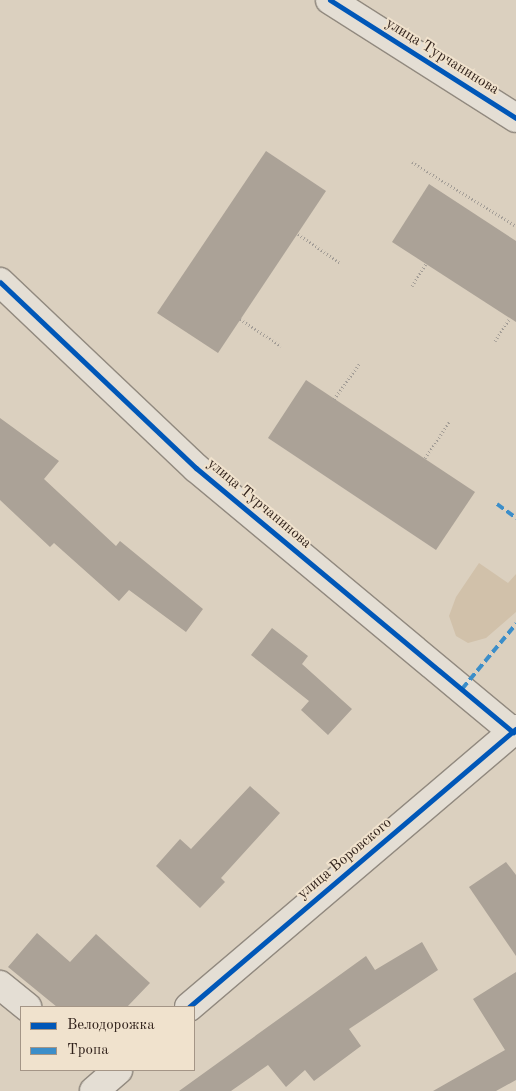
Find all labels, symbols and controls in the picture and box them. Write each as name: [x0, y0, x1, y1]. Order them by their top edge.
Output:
street label: улица Турчанинова: [382, 15, 502, 99]
street label: улица Турчанинова: [203, 455, 315, 553]
street label: улица Воровского: [294, 814, 396, 904]
legend: [20, 1006, 195, 1071]
text: Велодорожка: [67, 1018, 155, 1033]
text: Тропа: [67, 1043, 109, 1058]

